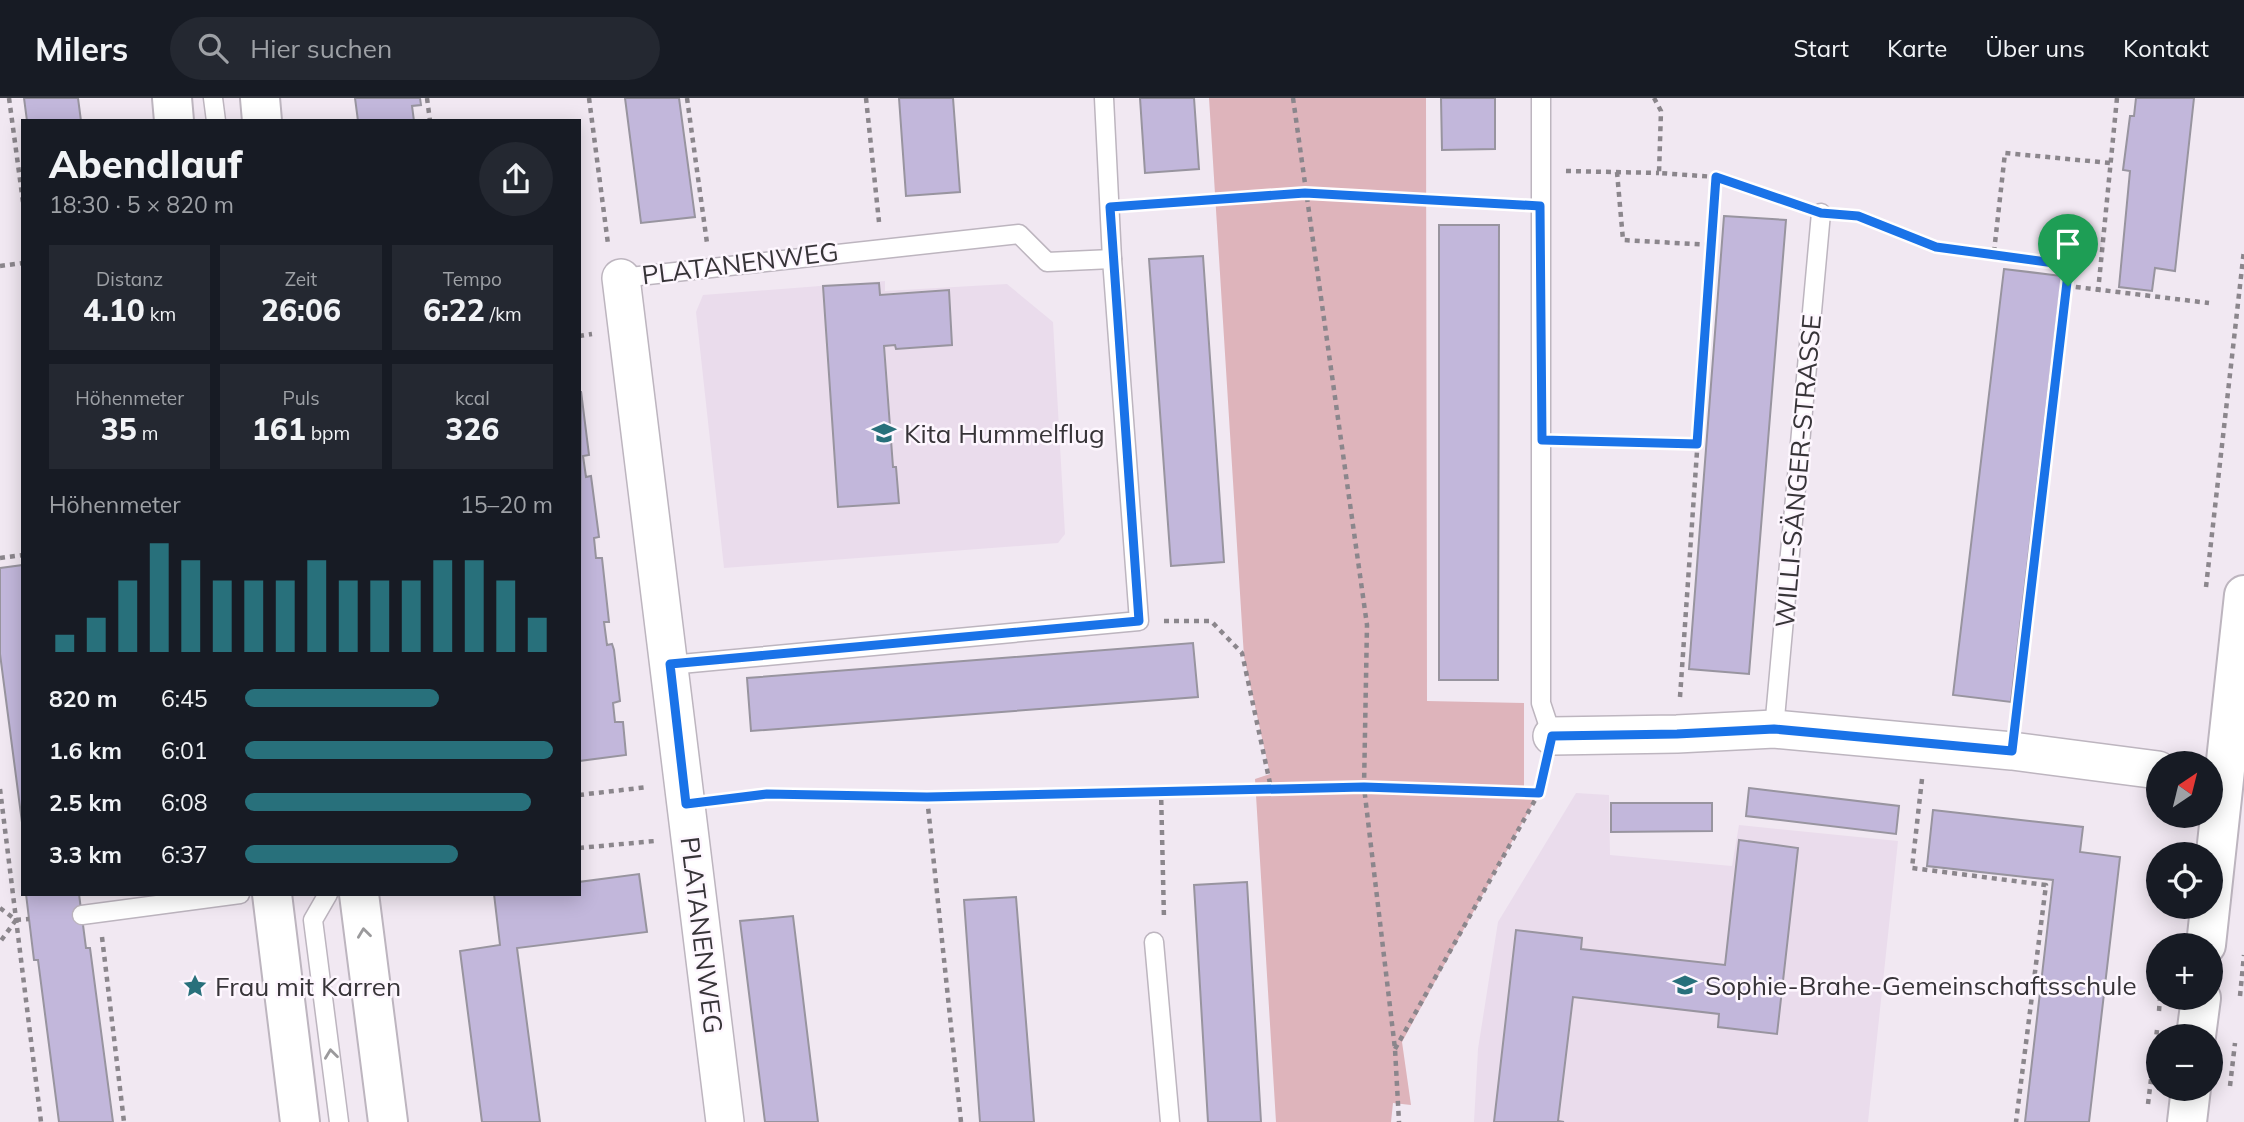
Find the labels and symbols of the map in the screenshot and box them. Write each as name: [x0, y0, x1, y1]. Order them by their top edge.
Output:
pin: [2038, 214, 2098, 286]
street label: PLATANENWEG: [640, 235, 840, 291]
street label: WILLI-SÄNGER-STRASSE: [1768, 313, 1828, 629]
place label: Kita Hummelflug: [904, 417, 1105, 450]
school or university icon: Kita Hummelflug: [870, 419, 898, 447]
north arrow: [2146, 751, 2222, 828]
street label: PLATANENWEG: [674, 835, 730, 1035]
one-way arrow: [357, 927, 372, 939]
place label: Sophie-Brahe-Gemeinschaftsschule: [1705, 969, 2137, 1002]
place label: Frau mit Karren: [215, 970, 401, 1003]
school or university icon: Sophie-Brahe-Gemeinschaftsschule: [1671, 971, 1699, 999]
place icon: Frau mit Karren: [181, 972, 209, 1000]
one-way arrow: [323, 1048, 338, 1060]

